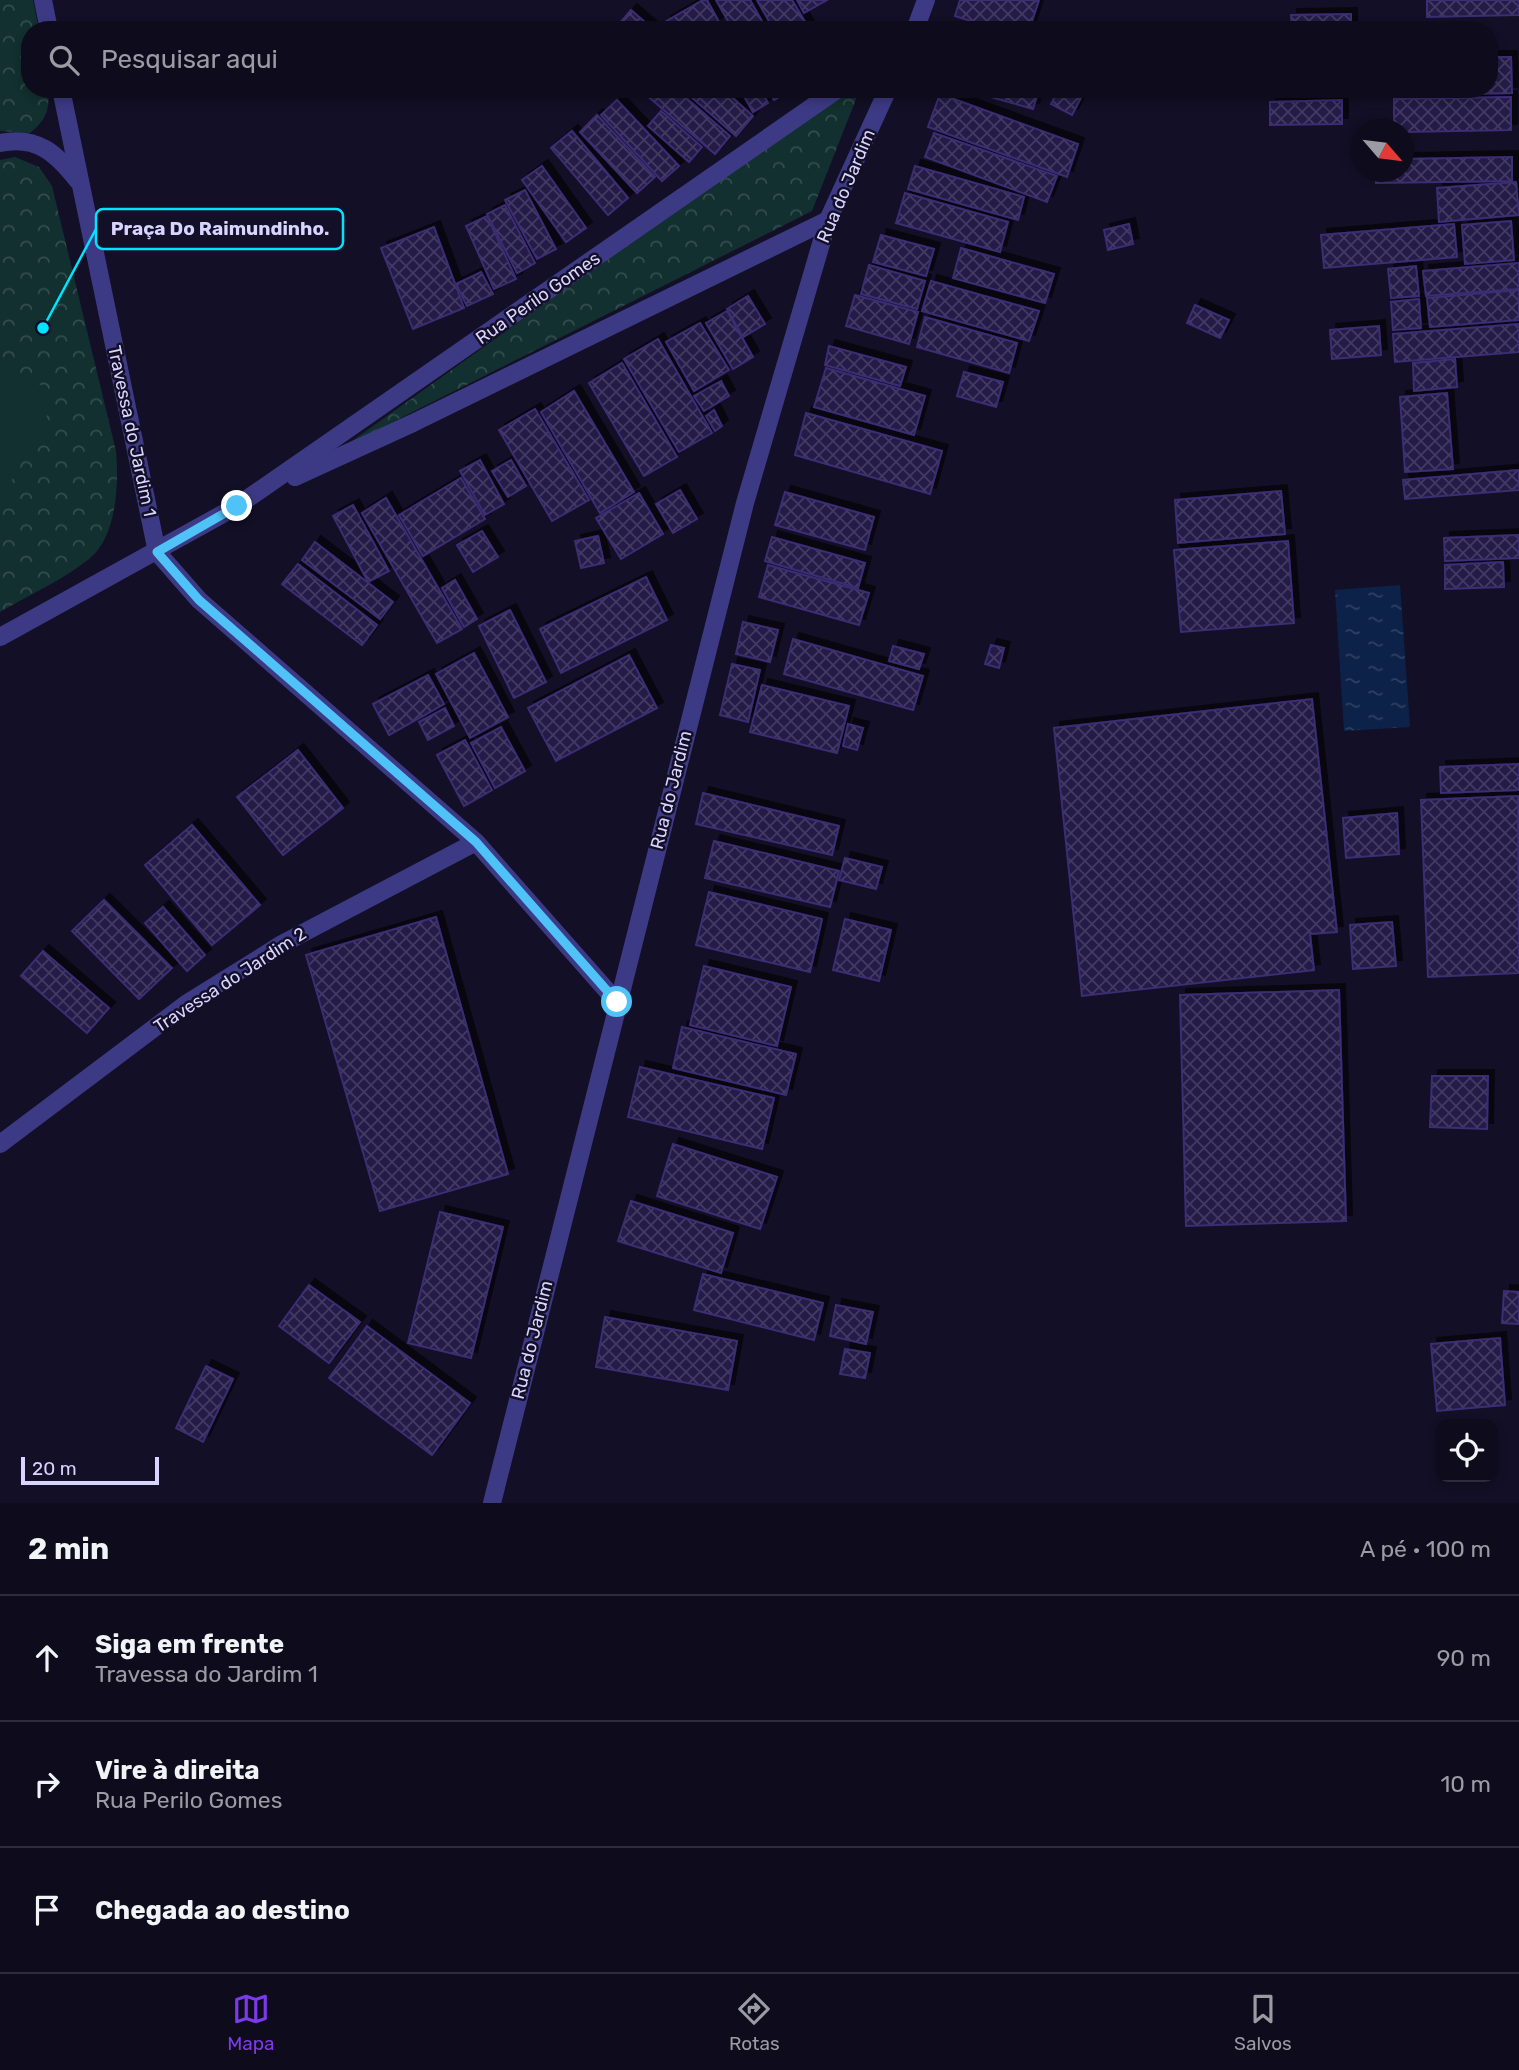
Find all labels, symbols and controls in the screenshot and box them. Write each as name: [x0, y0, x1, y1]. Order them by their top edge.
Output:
search box: [21, 21, 1498, 98]
icon: search: [45, 41, 83, 79]
text: Pesquisar aqui: [101, 44, 278, 75]
north arrow: [1351, 119, 1414, 182]
street label: Rua do Jardim: [812, 126, 880, 246]
callout: Praça Do Raimundinho.: [96, 209, 343, 249]
text: Praça Do Raimundinho.: [111, 217, 329, 240]
street label: Rua Perilo Gomes: [472, 247, 604, 349]
street label: Travessa do Jardim 1: [103, 343, 161, 519]
route end: [221, 490, 252, 521]
street label: Rua do Jardim: [646, 728, 696, 852]
street label: Travessa do Jardim 2: [150, 923, 310, 1037]
route start: [601, 986, 632, 1017]
street label: Rua do Jardim: [507, 1278, 557, 1402]
map controls: [1435, 1419, 1498, 1482]
button: locate: [1435, 1419, 1498, 1482]
scale bar: [21, 1454, 159, 1486]
text: 20 m: [32, 1457, 77, 1480]
text: 2 min: [28, 1531, 109, 1567]
text: A pé · 100 m: [1360, 1535, 1491, 1563]
text: Siga em frente: [95, 1629, 284, 1660]
icon: ahead: [28, 1639, 66, 1677]
text: 90 m: [1437, 1644, 1491, 1672]
text: Travessa do Jardim 1: [95, 1660, 318, 1688]
text: Vire à direita: [95, 1755, 260, 1786]
icon: right: [28, 1765, 66, 1803]
text: 10 m: [1440, 1770, 1491, 1798]
text: Rua Perilo Gomes: [95, 1786, 282, 1814]
icon: arrive: [28, 1891, 66, 1929]
text: Chegada ao destino: [95, 1895, 350, 1926]
tab: Mapa: [227, 1990, 275, 2055]
tab: Rotas: [729, 1990, 780, 2055]
tab: Salvos: [1234, 1990, 1292, 2055]

